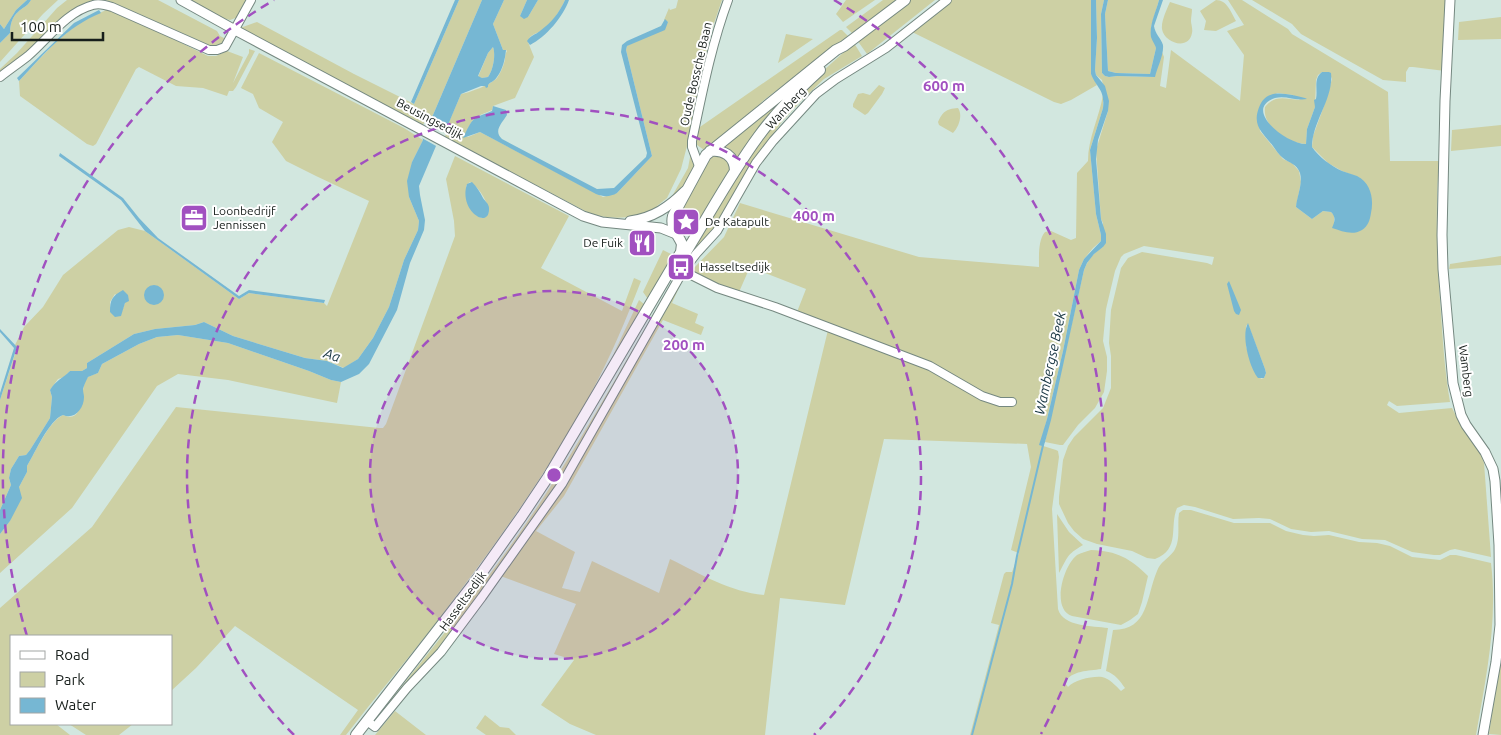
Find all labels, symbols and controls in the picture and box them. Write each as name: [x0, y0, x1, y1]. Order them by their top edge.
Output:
scale bar: [12, 10, 104, 42]
text: 100 m: [20, 18, 62, 35]
street label: Oude Bossche Baan: [677, 21, 714, 127]
text: 600 m: [923, 77, 965, 94]
street label: Wamberg: [763, 84, 808, 131]
street label: Beusingsedijk: [395, 96, 466, 142]
office icon: Loonbedrijf Jennissen: [179, 203, 209, 233]
place label: Loonbedrijf Jennissen: [213, 204, 276, 231]
place icon: De Katapult: [671, 207, 701, 237]
text: 400 m: [793, 207, 835, 224]
place label: De Katapult: [705, 215, 769, 228]
restaurant icon: De Fuik: [627, 228, 657, 258]
place label: De Fuik: [583, 236, 623, 249]
bus stop icon: Hasseltsedijk: [666, 252, 696, 282]
place label: Hasseltsedijk: [700, 260, 770, 273]
water label: Wambergse Beek: [1031, 309, 1069, 416]
text: 200 m: [663, 336, 705, 353]
street label: Wamberg: [1457, 344, 1476, 398]
water label: Aa: [321, 345, 343, 365]
centre of rings: [545, 466, 563, 484]
street label: Hasseltsedijk: [437, 568, 488, 633]
legend: [10, 635, 172, 725]
text: Road: [55, 646, 90, 663]
text: Park: [55, 671, 85, 688]
text: Water: [55, 696, 96, 713]

